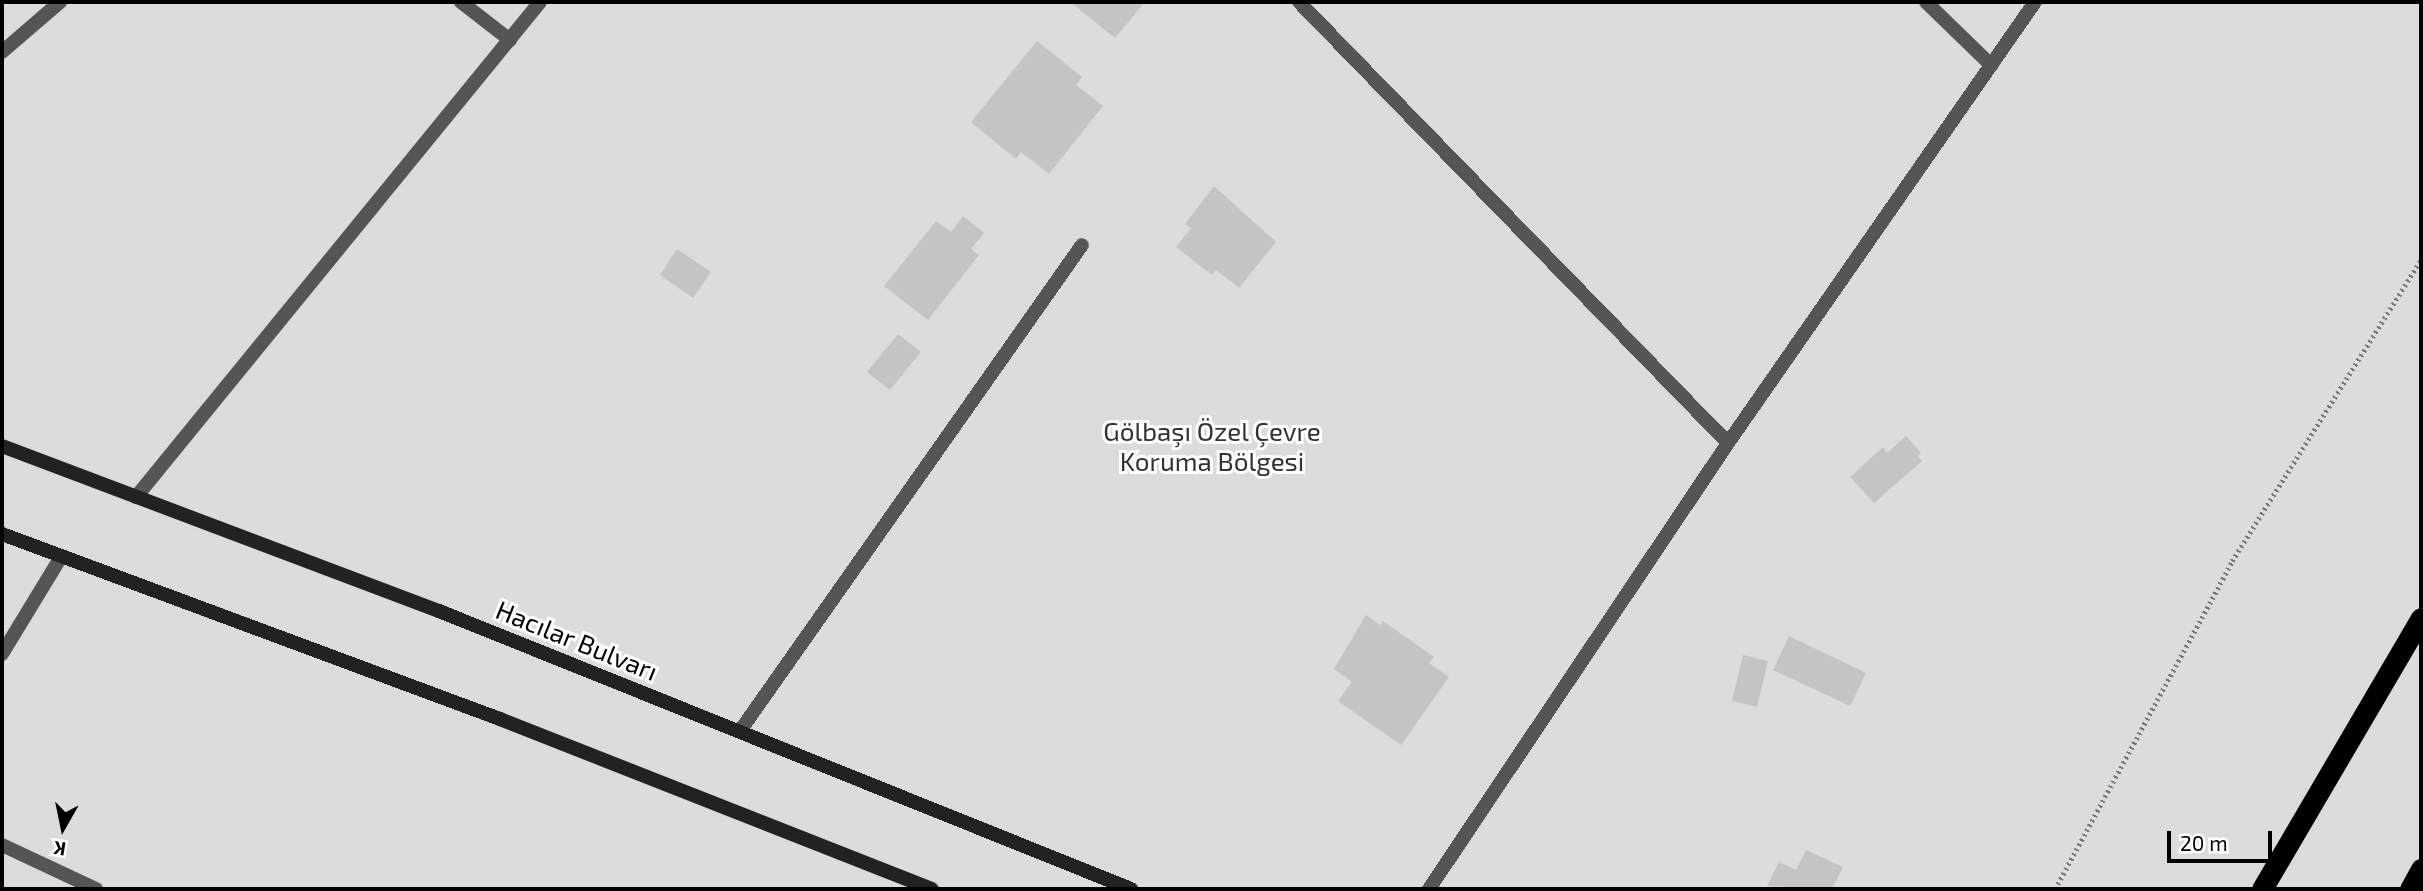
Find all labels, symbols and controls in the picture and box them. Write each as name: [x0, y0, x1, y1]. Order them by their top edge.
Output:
park label: Gölbaşı Özel Çevre Koruma Bölgesi: [1103, 415, 1321, 476]
street label: Hacılar Bulvarı: [491, 593, 663, 687]
north arrow: [28, 793, 98, 863]
scale bar: [2171, 818, 2276, 862]
text: 20 m: [2180, 830, 2228, 855]
text: K: [52, 837, 67, 862]

